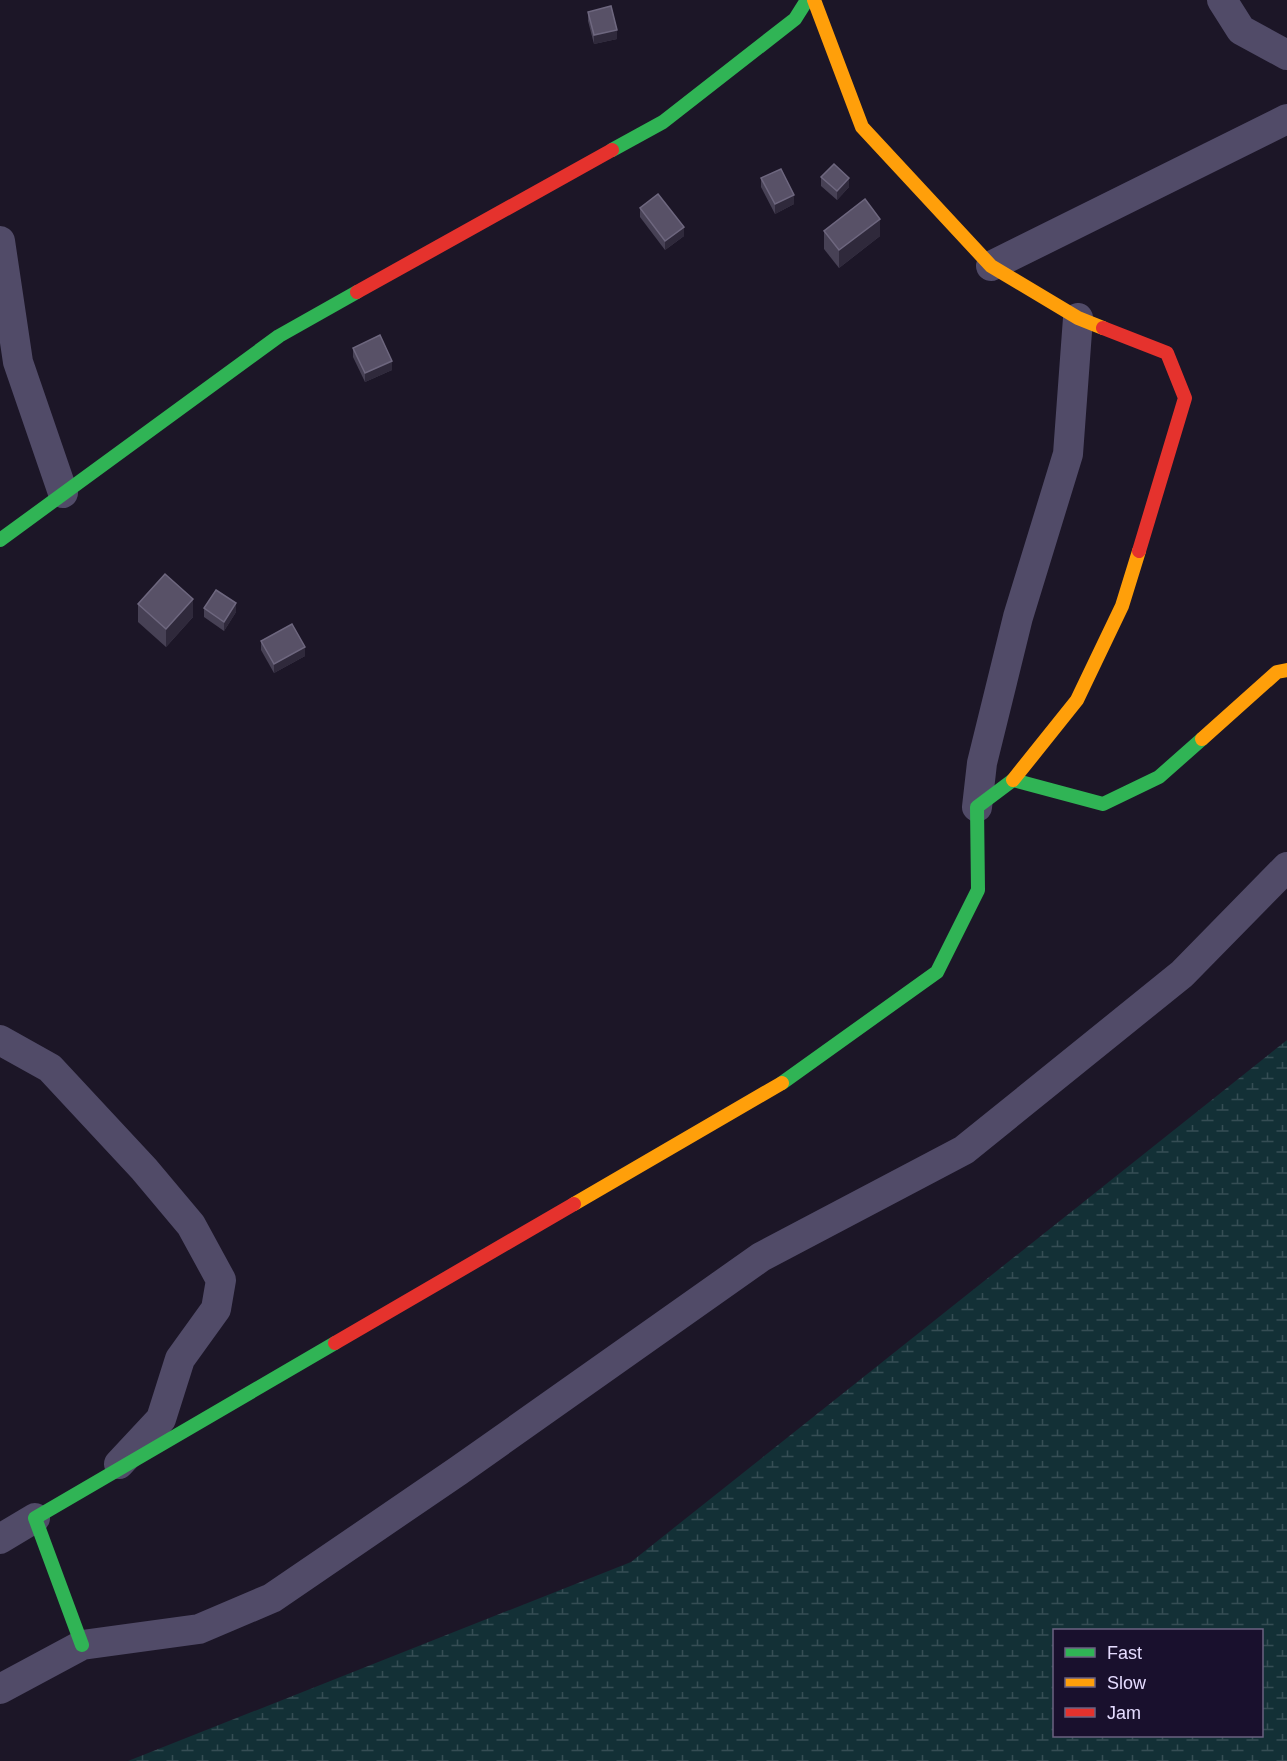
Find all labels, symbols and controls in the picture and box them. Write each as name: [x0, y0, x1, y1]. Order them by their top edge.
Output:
legend: [1053, 1629, 1263, 1737]
text: Fast: [1107, 1643, 1142, 1663]
text: Slow: [1107, 1673, 1147, 1693]
text: Jam: [1107, 1703, 1141, 1723]

